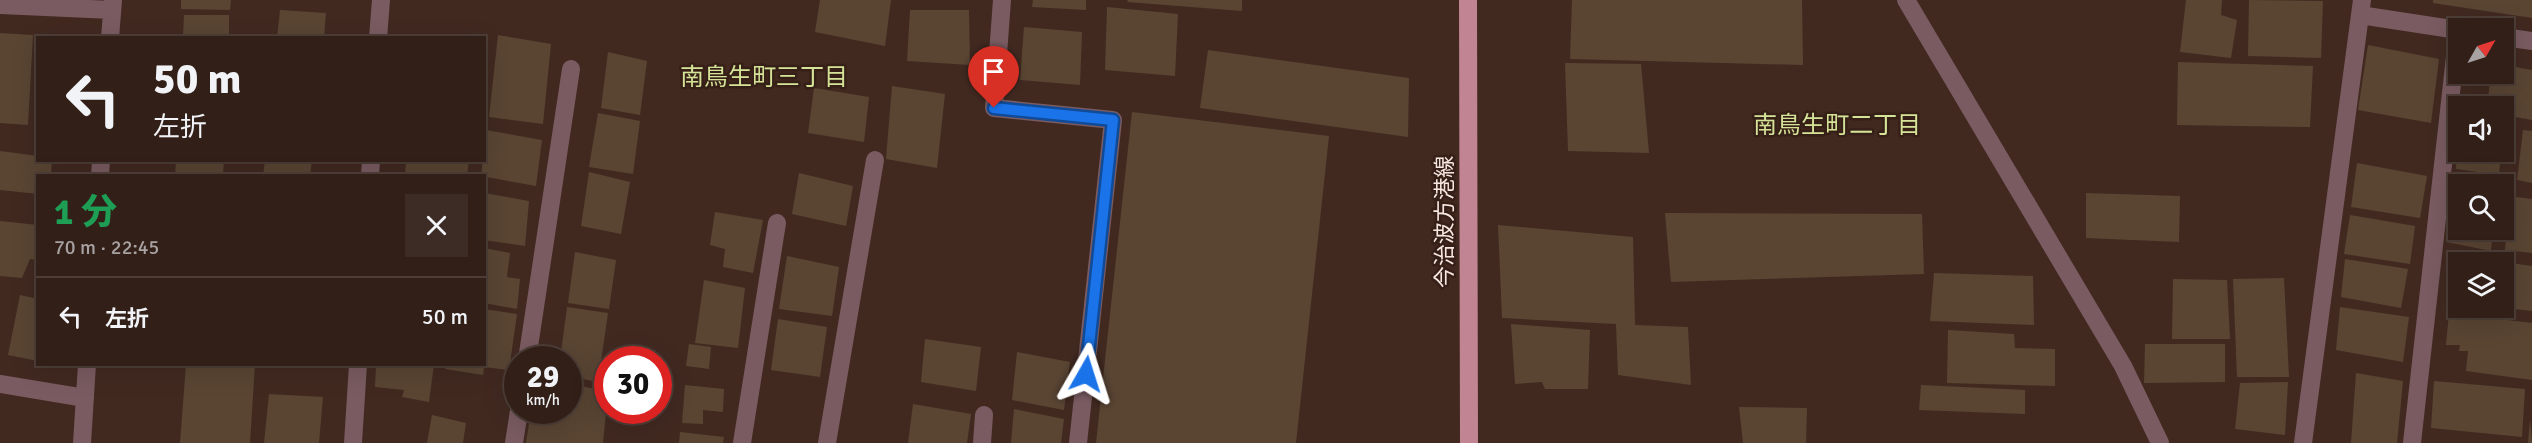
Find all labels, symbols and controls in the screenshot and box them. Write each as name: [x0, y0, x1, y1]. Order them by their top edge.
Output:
north arrow: [2448, 18, 2514, 84]
map controls: [2448, 18, 2514, 318]
pin: [968, 46, 1019, 108]
text: 50 m: [153, 54, 242, 105]
icon: arrive: [977, 55, 1010, 88]
icon: left: [54, 60, 132, 138]
district label: 南鳥生町三丁目: [680, 62, 848, 92]
button: sound: [2448, 96, 2514, 162]
district label: 南鳥生町二丁目: [1753, 110, 1921, 140]
text: 左折: [153, 111, 207, 144]
street label: 今治波方港線: [1431, 156, 1458, 288]
button: search: [2448, 174, 2514, 240]
text: 1 分: [54, 190, 117, 235]
button: close: [405, 194, 468, 257]
text: 70 m · 22:45: [54, 235, 159, 260]
button: layers: [2448, 252, 2514, 318]
icon: left: [54, 300, 87, 333]
text: 50 m: [422, 303, 468, 330]
text: 左折: [105, 305, 149, 332]
position arrow: [1054, 342, 1118, 406]
speed limit sign: 30: [594, 346, 672, 424]
text: 29: [527, 359, 559, 396]
text: km/h: [526, 391, 560, 409]

